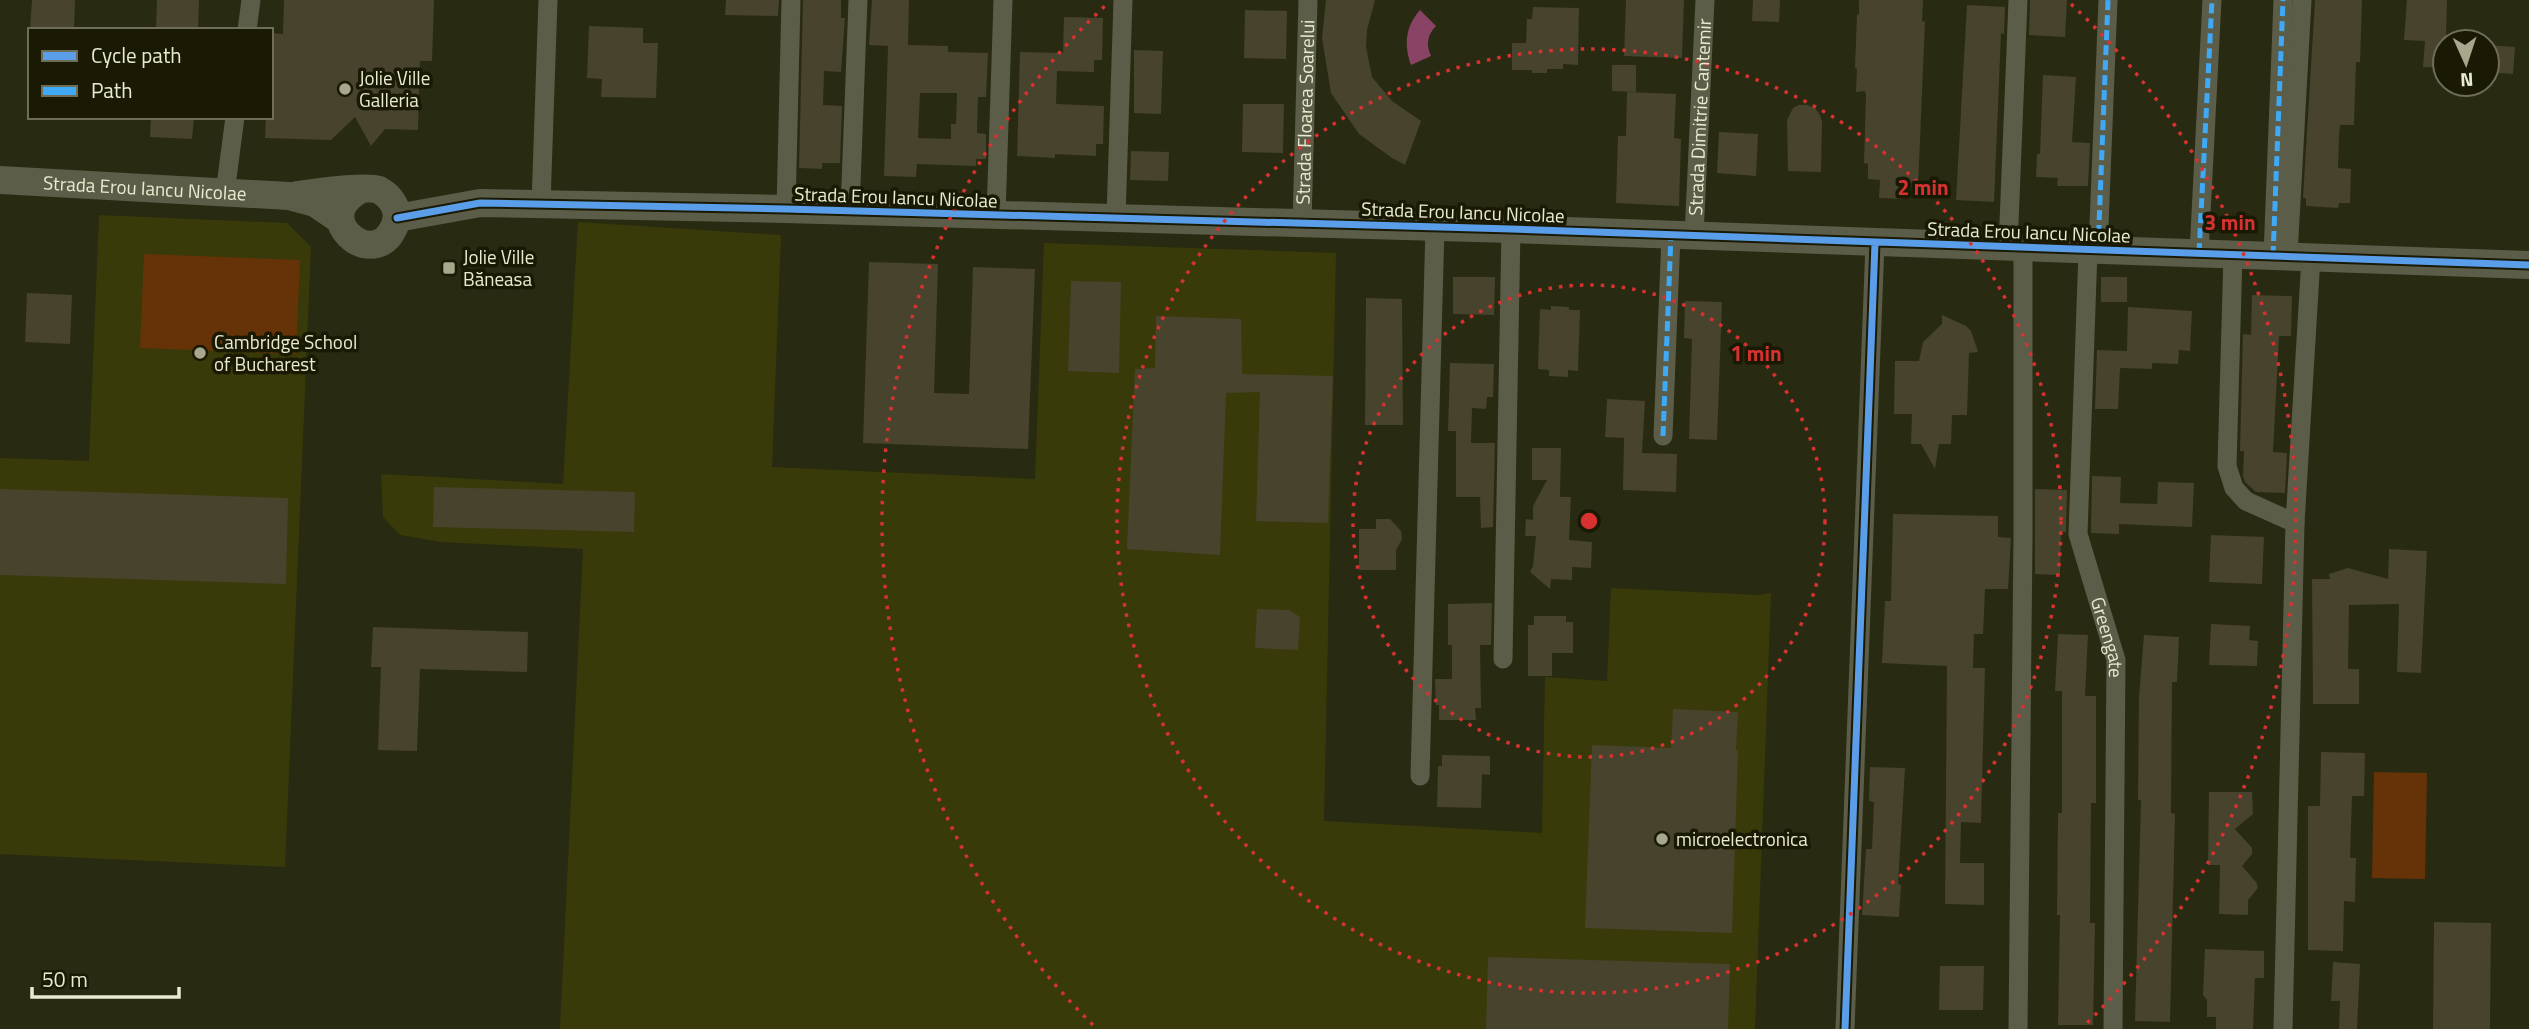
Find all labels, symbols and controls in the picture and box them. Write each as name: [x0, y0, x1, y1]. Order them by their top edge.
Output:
street label: Strada Dimitrie Cantemir: [1680, 17, 1718, 216]
street label: Strada Floarea Soarelui: [1288, 19, 1321, 205]
legend: [28, 28, 273, 119]
north arrow: [2431, 28, 2501, 98]
text: Cycle path: [91, 39, 182, 71]
place label: Jolie Ville Galleria: [359, 63, 430, 114]
text: N: [2460, 66, 2474, 95]
text: Path: [91, 74, 133, 106]
marker: Jolie Ville Galleria: [337, 81, 353, 97]
street label: Strada Erou Iancu Nicolae: [42, 167, 247, 208]
text: 2 min: [1897, 171, 1949, 203]
street label: Strada Erou Iancu Nicolae: [794, 178, 998, 215]
street label: Strada Erou Iancu Nicolae: [1361, 193, 1565, 230]
text: 3 min: [2204, 206, 2256, 238]
street label: Strada Erou Iancu Nicolae: [1927, 213, 2131, 250]
place label: Jolie Ville Băneasa: [463, 242, 534, 293]
marker: Jolie Ville Băneasa: [441, 260, 457, 276]
place label: Cambridge School of Bucharest: [214, 327, 357, 378]
text: 1 min: [1730, 337, 1782, 369]
marker: Cambridge School of Bucharest: [192, 345, 208, 361]
centre of rings: [1577, 509, 1601, 533]
street label: Greengate: [2084, 593, 2131, 678]
place label: microelectronica: [1676, 824, 1808, 853]
marker: microelectronica: [1654, 831, 1670, 847]
scale bar: [32, 956, 178, 1000]
text: 50 m: [42, 963, 88, 995]

